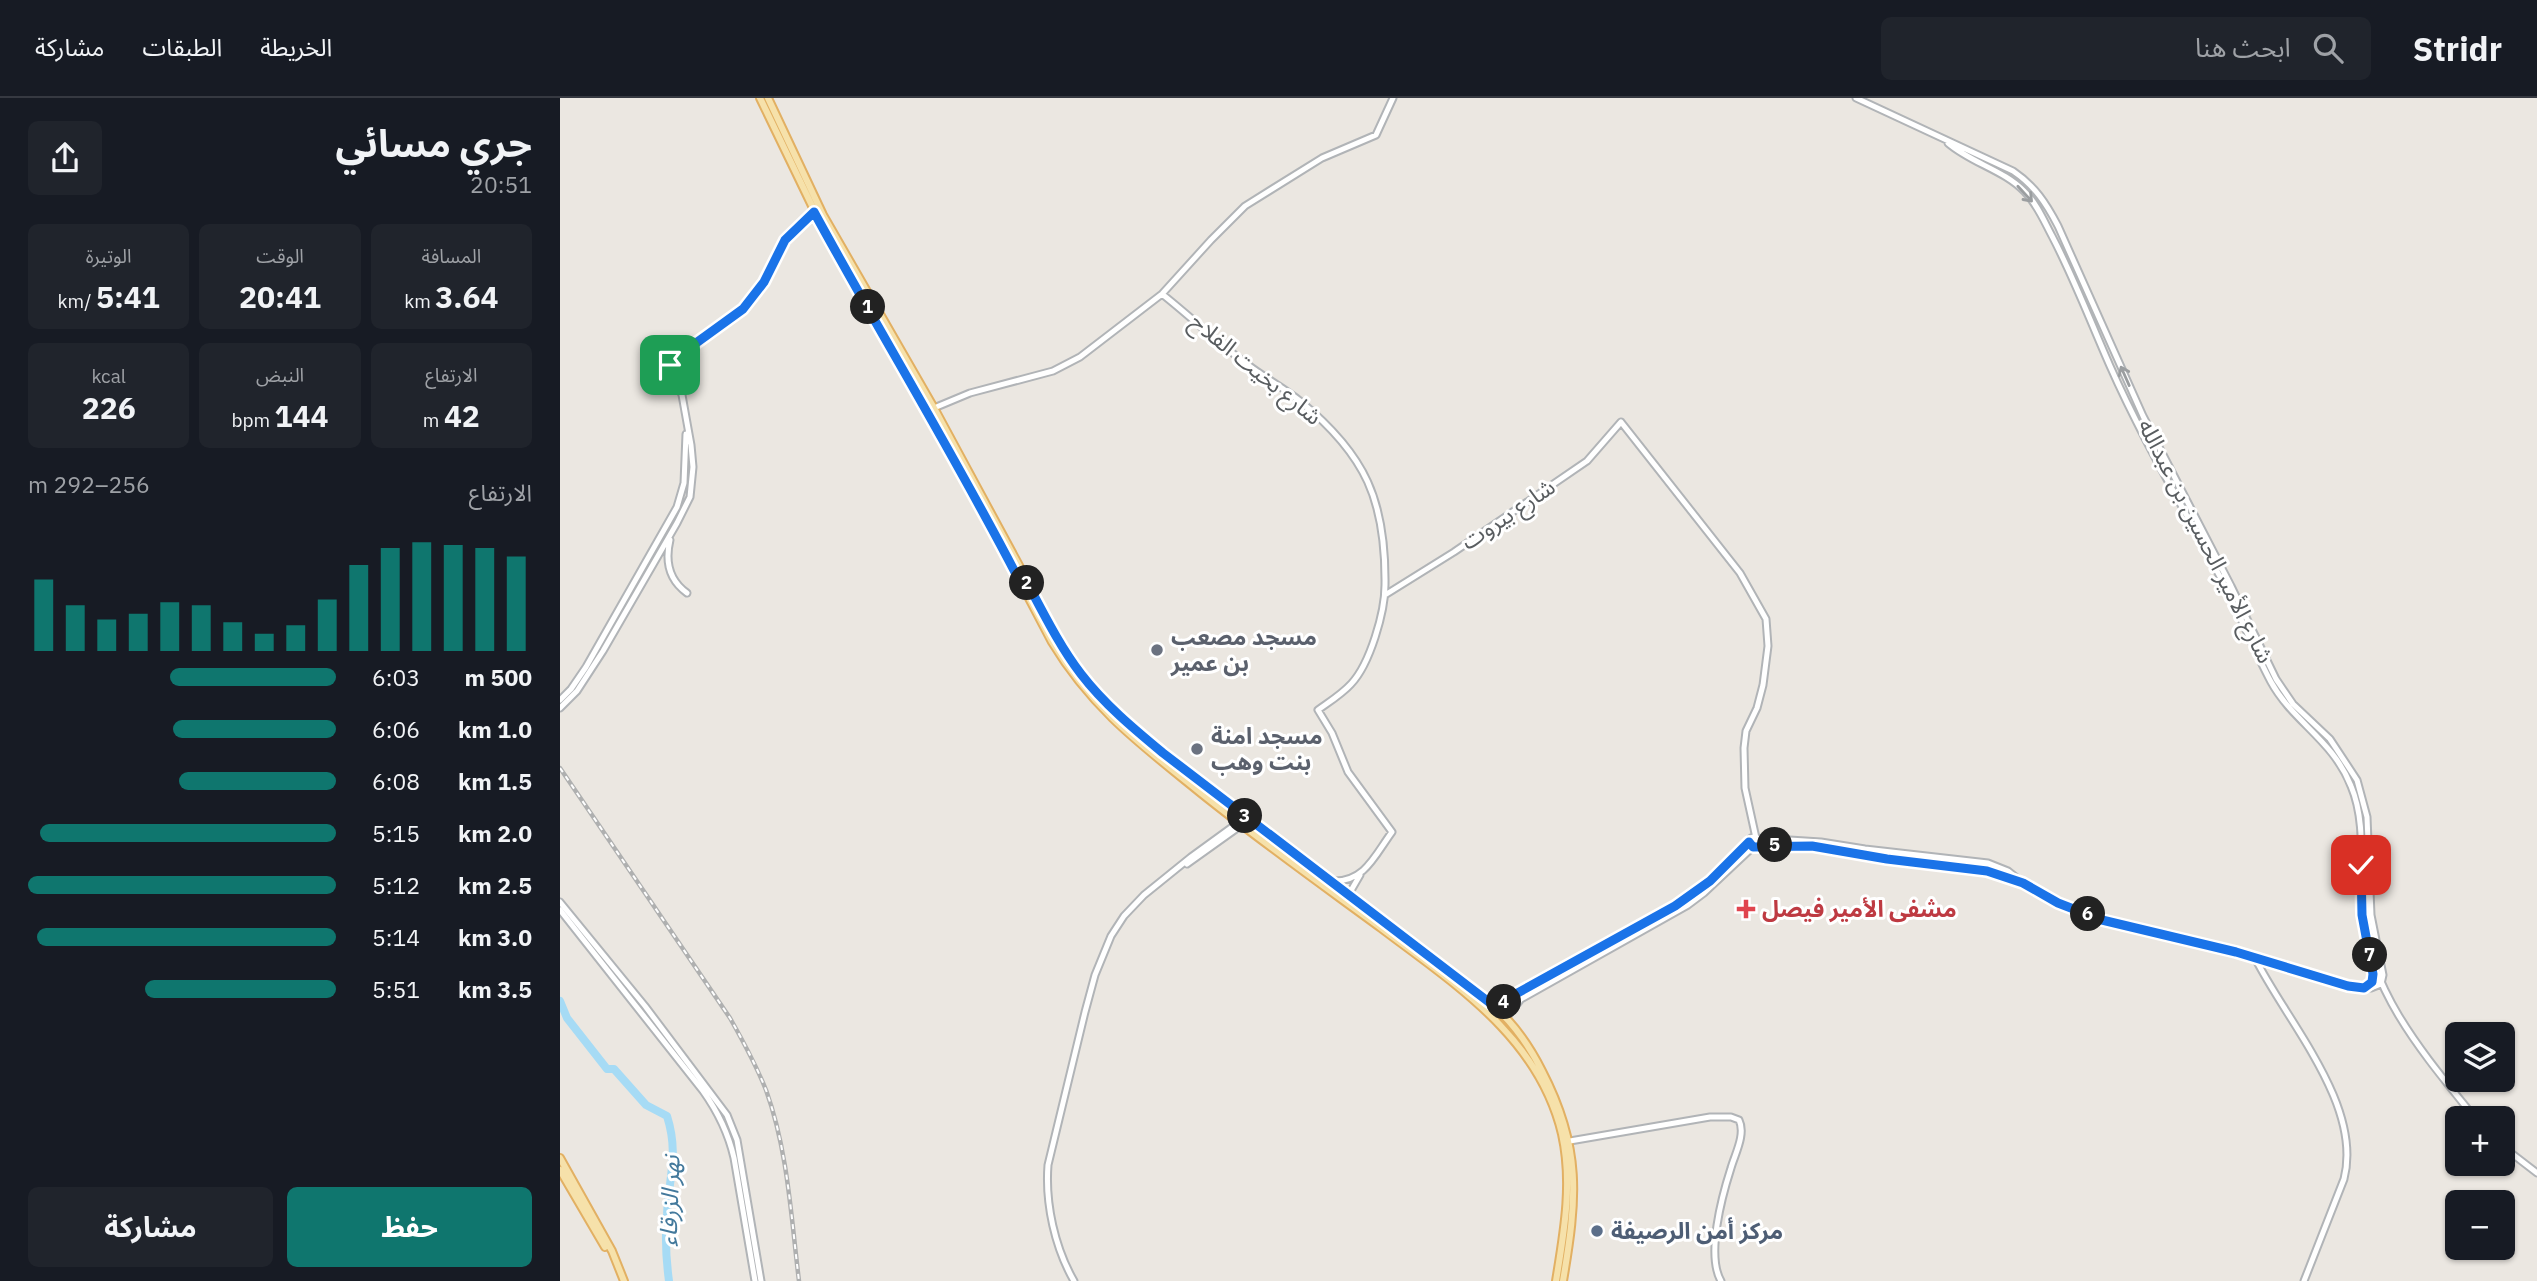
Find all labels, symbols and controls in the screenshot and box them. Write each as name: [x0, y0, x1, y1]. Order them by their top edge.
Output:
search box: [1881, 17, 2371, 80]
text: Stridr: [2413, 27, 2502, 70]
icon: search: [2309, 29, 2347, 67]
text: ابحث هنا: [2195, 30, 2291, 64]
text: مشاركة: [35, 31, 104, 63]
text: الطبقات: [142, 31, 222, 63]
text: الخريطة: [260, 31, 332, 63]
text: جري مسائي: [335, 118, 532, 167]
button: share: [28, 121, 102, 195]
text: 20:51: [470, 169, 532, 199]
one-way arrow: [2017, 185, 2033, 203]
text: الوتيرة: [86, 244, 132, 268]
text: الوقت: [256, 244, 304, 268]
text: المسافة: [421, 244, 481, 268]
text: 5:41: [96, 277, 160, 316]
text: 20:41: [239, 277, 321, 316]
text: 3.64: [435, 277, 499, 316]
text: /km: [58, 289, 96, 313]
text: km: [404, 289, 435, 313]
pin: 1: [850, 290, 886, 325]
text: 1: [862, 294, 873, 318]
street label: شارع بخيت الفلاح: [1183, 306, 1329, 433]
pin: [640, 335, 700, 395]
icon: arrive: [651, 346, 689, 384]
text: النبض: [256, 363, 304, 387]
text: الارتفاع: [425, 363, 477, 387]
text: kcal: [91, 364, 126, 388]
one-way arrow: [2118, 366, 2131, 387]
text: 226: [82, 388, 136, 427]
text: 144: [275, 396, 329, 435]
text: 42: [444, 396, 480, 435]
text: bpm: [231, 408, 275, 432]
text: m: [423, 408, 444, 432]
street label: شارع الأمير الحسين بن عبدالله: [2129, 413, 2282, 669]
text: 256–292 m: [28, 469, 150, 499]
street label: شارع بيروت: [1455, 471, 1562, 558]
text: الارتفاع: [469, 477, 532, 507]
pin: 2: [1009, 566, 1044, 601]
text: 2: [1021, 570, 1032, 594]
place label: مسجد مصعب بن عمير: [1170, 621, 1317, 677]
marker: مسجد مصعب بن عمير: [1149, 642, 1165, 658]
text: 6:03: [372, 662, 420, 692]
text: 500 m: [465, 662, 532, 692]
text: 6:06: [372, 714, 420, 744]
text: 1.0 km: [458, 714, 532, 744]
place label: مسجد امنة بنت وهب: [1211, 720, 1323, 776]
marker: مسجد امنة بنت وهب: [1189, 741, 1205, 757]
text: 6:08: [372, 766, 420, 796]
text: 1.5 km: [458, 766, 532, 796]
pin: 3: [1228, 798, 1262, 834]
text: 3: [1239, 803, 1250, 827]
text: 5:15: [372, 818, 420, 848]
text: 2.0 km: [458, 818, 532, 848]
pin: 5: [1758, 828, 1792, 862]
text: 5: [1769, 832, 1780, 856]
pin: [2331, 835, 2391, 895]
icon: check: [2342, 846, 2380, 884]
text: 5:12: [372, 870, 420, 900]
text: 2.5 km: [458, 870, 532, 900]
place label: مشفى الأمير فيصل: [1762, 893, 1957, 923]
pin: 6: [2070, 896, 2106, 932]
marker: مشفى الأمير فيصل: [1736, 899, 1756, 919]
text: 6: [2082, 901, 2093, 925]
text: 5:14: [372, 922, 420, 952]
text: 3.0 km: [458, 922, 532, 952]
pin: 7: [2352, 938, 2388, 972]
text: 7: [2364, 942, 2375, 966]
text: 5:51: [372, 974, 420, 1004]
text: 3.5 km: [458, 974, 532, 1004]
pin: 4: [1486, 984, 1522, 1020]
text: 4: [1498, 989, 1509, 1013]
map controls: [2445, 1022, 2515, 1260]
button: layers: [2445, 1022, 2515, 1092]
button: +: [2445, 1106, 2515, 1176]
water label: نهر الزرقاء: [651, 1153, 687, 1247]
button: مشاركة: [28, 1187, 273, 1267]
button: حفظ: [287, 1187, 532, 1267]
button: −: [2445, 1190, 2515, 1260]
place label: مركز أمن الرصيفة: [1611, 1215, 1783, 1245]
marker: مركز أمن الرصيفة: [1589, 1223, 1605, 1239]

